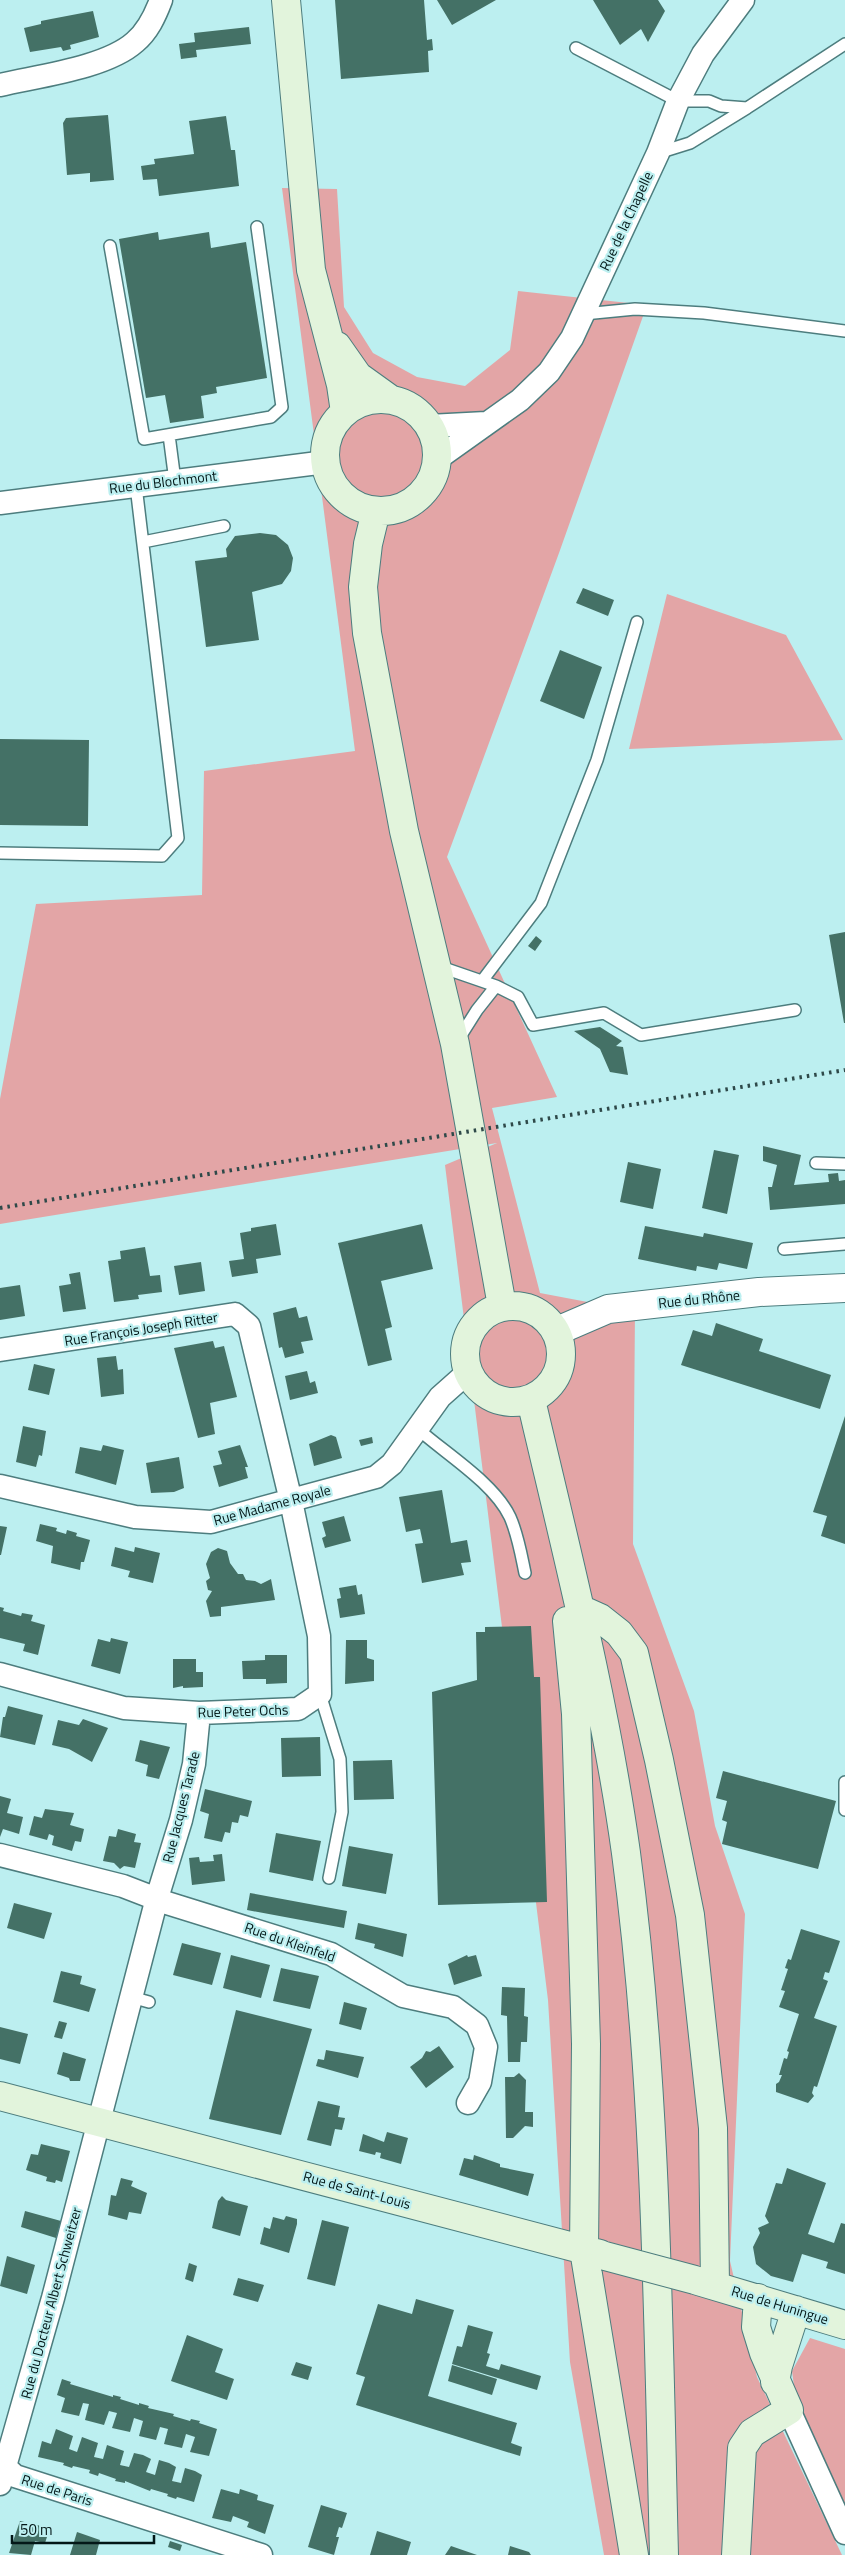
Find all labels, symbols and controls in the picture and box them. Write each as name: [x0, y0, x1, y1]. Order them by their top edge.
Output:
street label: Rue de la Chapelle: [593, 168, 658, 274]
street label: Rue du Blochmont: [108, 464, 218, 499]
street label: Rue du Rhône: [657, 1284, 741, 1313]
street label: Rue François Joseph Ritter: [63, 1306, 219, 1351]
street label: Rue Madame Royale: [211, 1479, 333, 1530]
street label: Rue Peter Ochs: [197, 1698, 289, 1723]
street label: Rue Jacques Tarade: [157, 1749, 205, 1865]
street label: Rue du Kleinfeld: [242, 1916, 339, 1967]
street label: Rue de Saint-Louis: [301, 2165, 413, 2214]
street label: Rue du Docteur Albert Schweitzer: [15, 2204, 86, 2401]
street label: Rue de Huningue: [729, 2280, 831, 2329]
street label: Rue de Paris: [19, 2468, 95, 2511]
scale bar: [12, 2512, 155, 2544]
text: 50 m: [20, 2518, 53, 2541]

